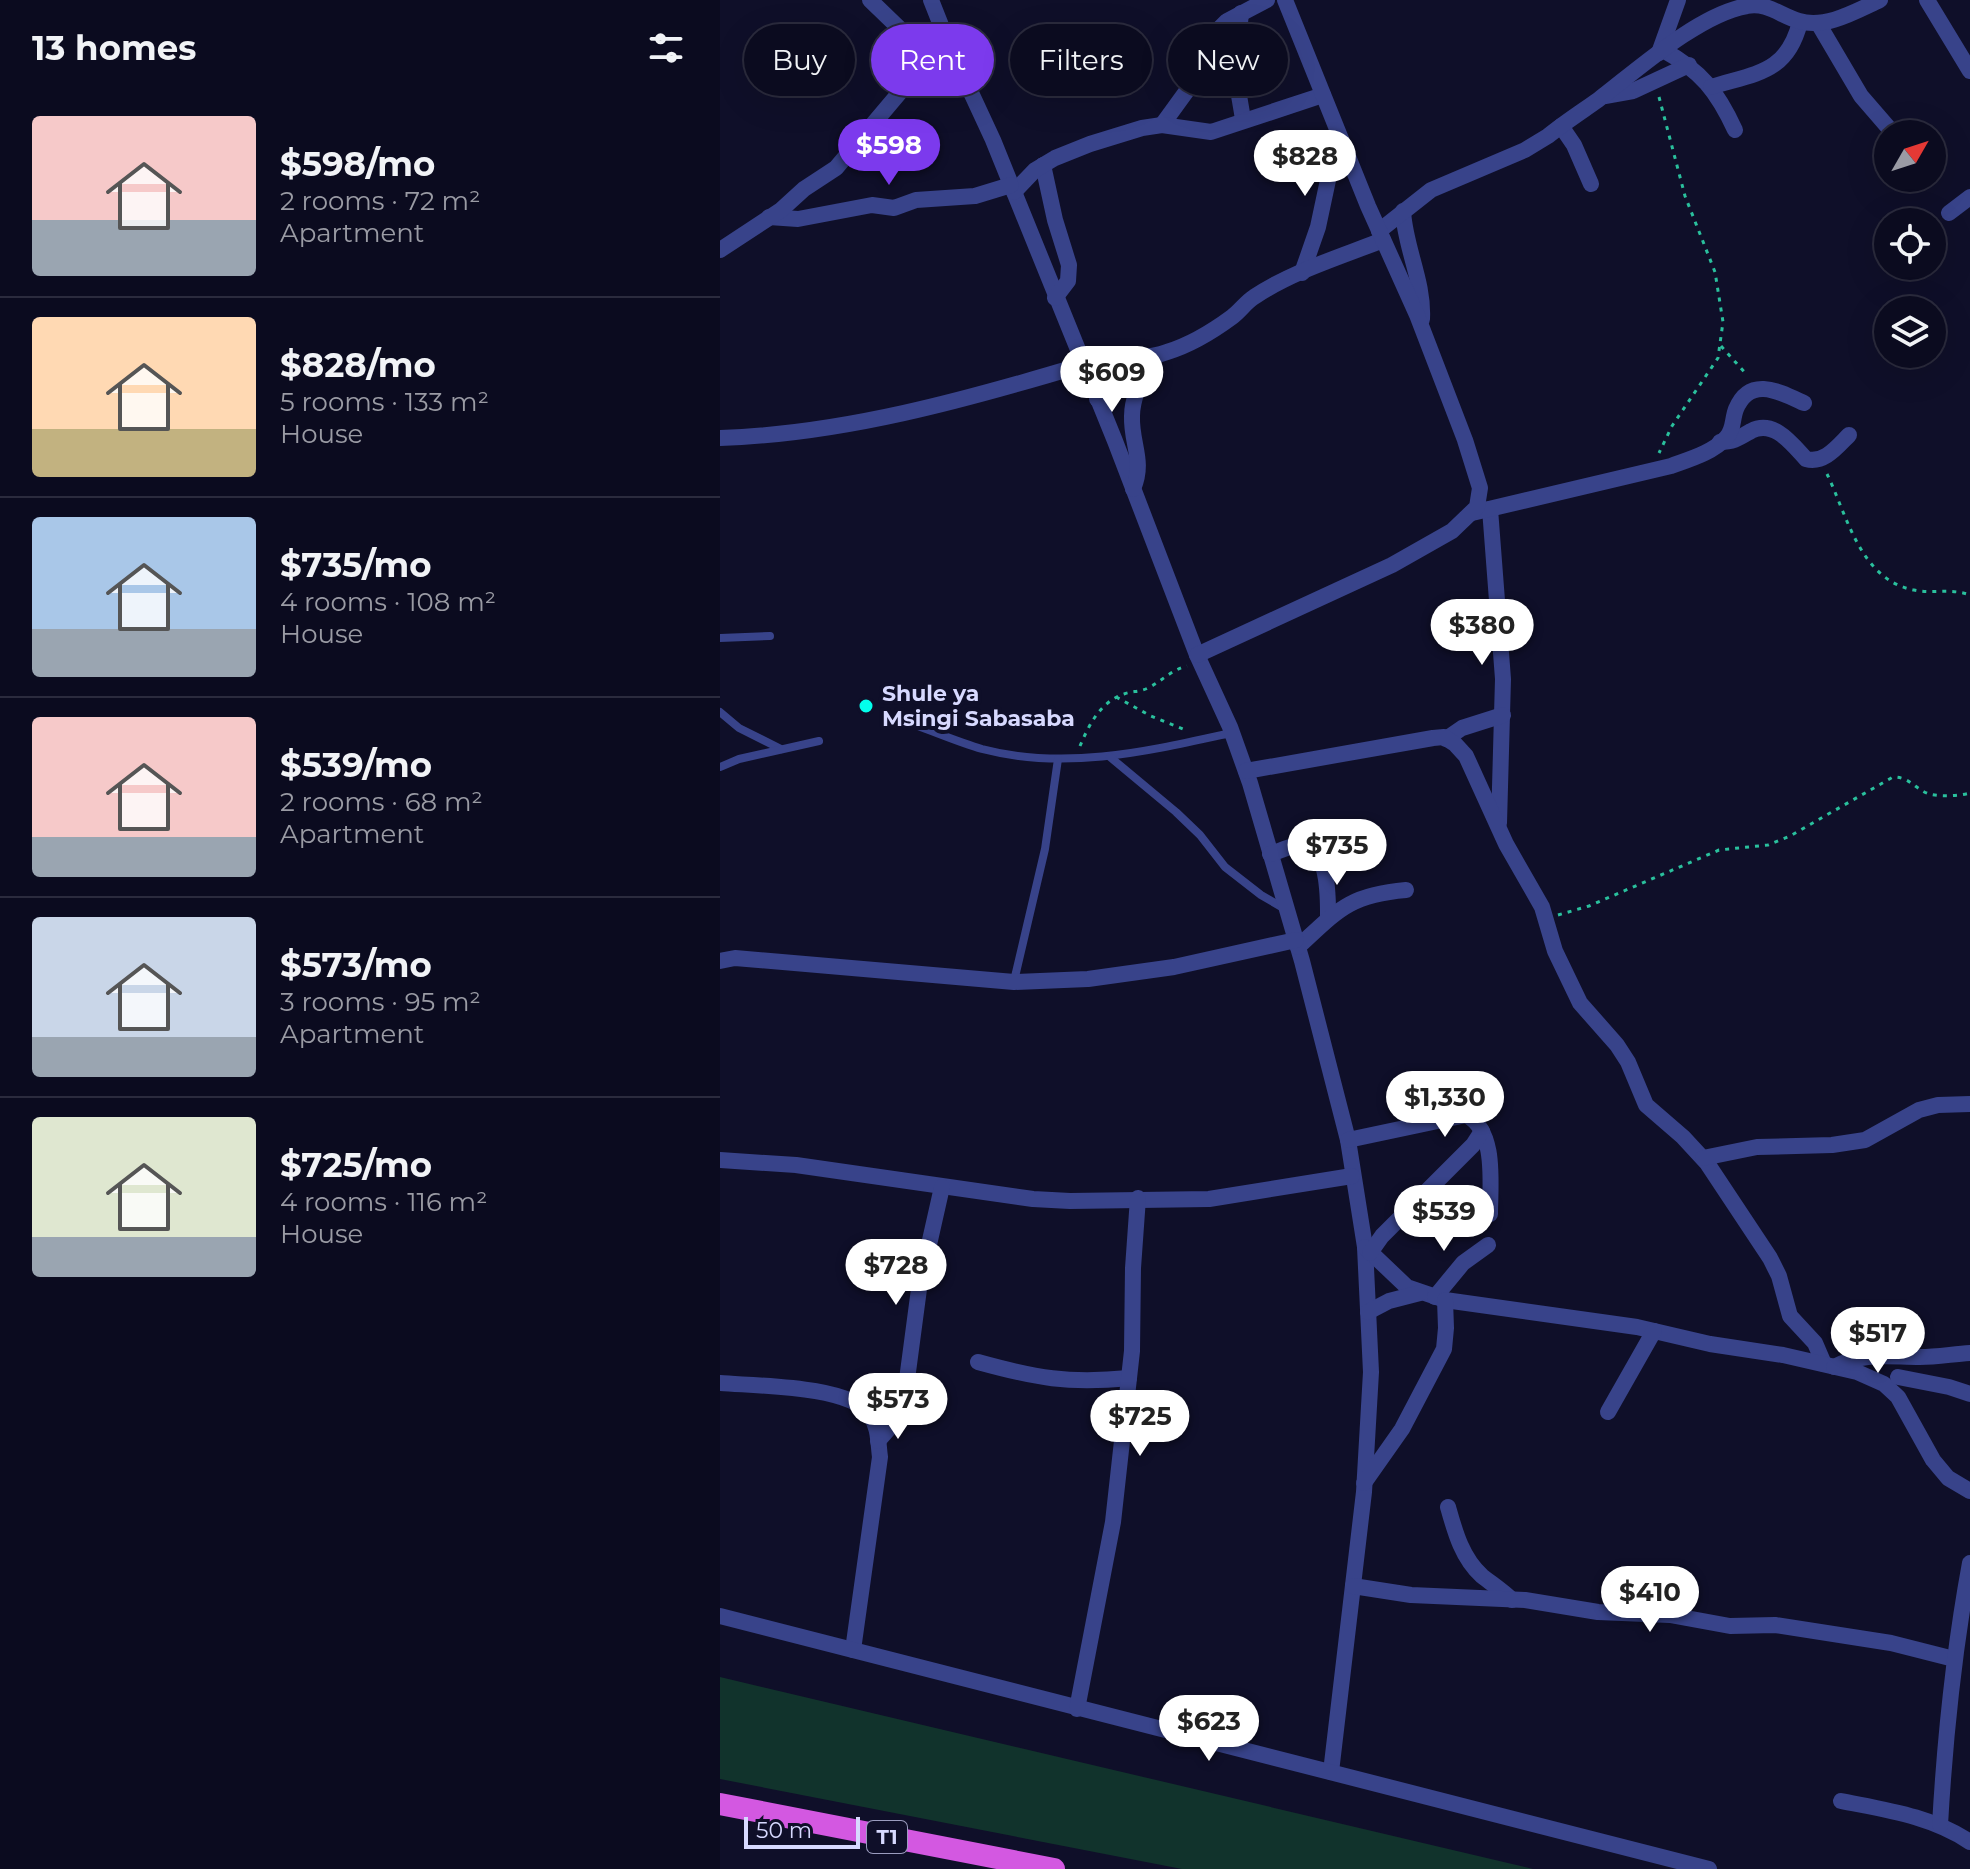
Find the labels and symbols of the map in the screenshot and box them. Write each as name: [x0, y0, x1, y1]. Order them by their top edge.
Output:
pin: $598: [842, 119, 936, 187]
north arrow: [1874, 120, 1946, 192]
pin: $828: [1258, 130, 1352, 198]
pin: $609: [1065, 346, 1159, 414]
pin: $380: [1435, 599, 1529, 667]
place label: Shule ya Msingi Sabasaba: [882, 680, 1075, 732]
marker: Shule ya Msingi Sabasaba: [857, 697, 875, 715]
pin: $735: [1290, 819, 1384, 887]
pin: $1,330: [1380, 1071, 1510, 1139]
pin: $539: [1397, 1185, 1491, 1253]
pin: $728: [849, 1239, 943, 1307]
pin: $517: [1831, 1307, 1925, 1375]
pin: $573: [851, 1373, 945, 1441]
pin: $725: [1093, 1390, 1187, 1458]
pin: $410: [1603, 1566, 1697, 1634]
pin: $623: [1162, 1695, 1256, 1763]
scale bar: [744, 1813, 860, 1849]
road number: T1: [867, 1821, 907, 1853]

